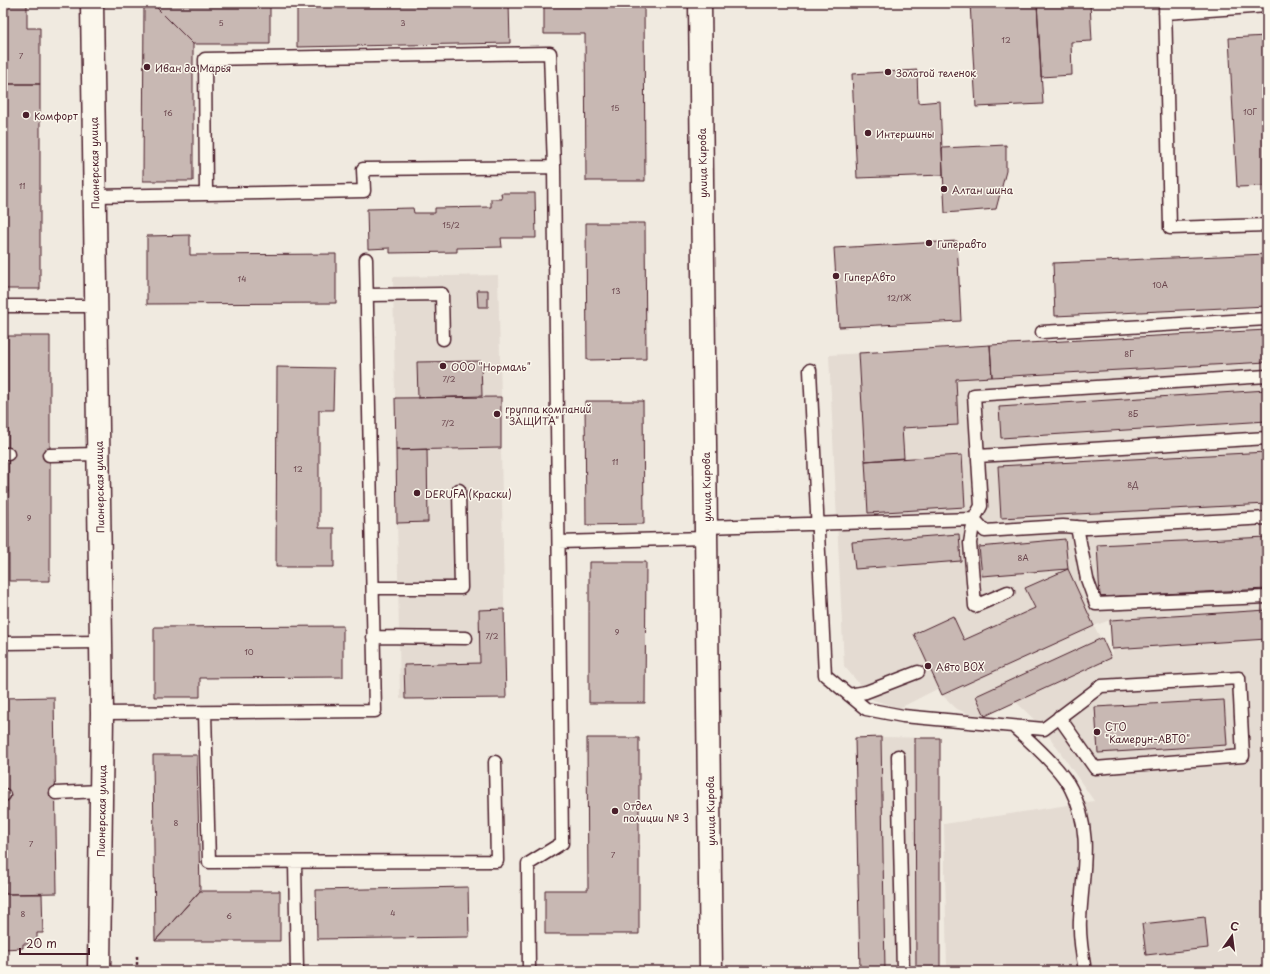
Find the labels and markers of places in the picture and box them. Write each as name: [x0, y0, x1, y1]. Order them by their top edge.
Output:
place label: Иван да Марья: [155, 60, 231, 75]
marker: Иван да Марья: [142, 62, 152, 72]
place label: Золотой теленок: [896, 65, 976, 80]
marker: Золотой теленок: [883, 67, 893, 77]
place label: Комфорт: [34, 108, 78, 123]
marker: Комфорт: [21, 110, 31, 120]
place label: Интершины: [876, 126, 934, 141]
marker: Интершины: [863, 128, 873, 138]
place label: Алтан шина: [952, 182, 1014, 197]
marker: Алтан шина: [939, 184, 949, 194]
place label: Гиперавто: [937, 236, 987, 251]
marker: Гиперавто: [924, 238, 934, 248]
place label: ГиперАвто: [844, 269, 896, 284]
marker: ГиперАвто: [831, 271, 841, 281]
place label: ООО "Нормаль": [451, 359, 531, 374]
marker: ООО "Нормаль": [438, 361, 448, 371]
place label: группа компаний "ЗАЩИТА": [505, 401, 592, 428]
marker: группа компаний "ЗАЩИТА": [492, 409, 502, 419]
place label: DERUFA (Краски): [425, 486, 512, 501]
marker: DERUFA (Краски): [412, 488, 422, 498]
place label: Авто BOX: [936, 659, 985, 674]
marker: Авто BOX: [923, 661, 933, 671]
place label: СТО "Камерун-АВТО": [1105, 719, 1190, 747]
marker: СТО "Камерун-АВТО": [1092, 727, 1102, 737]
place label: Отдел полиции № 3: [623, 798, 689, 825]
marker: Отдел полиции № 3: [610, 806, 620, 816]

